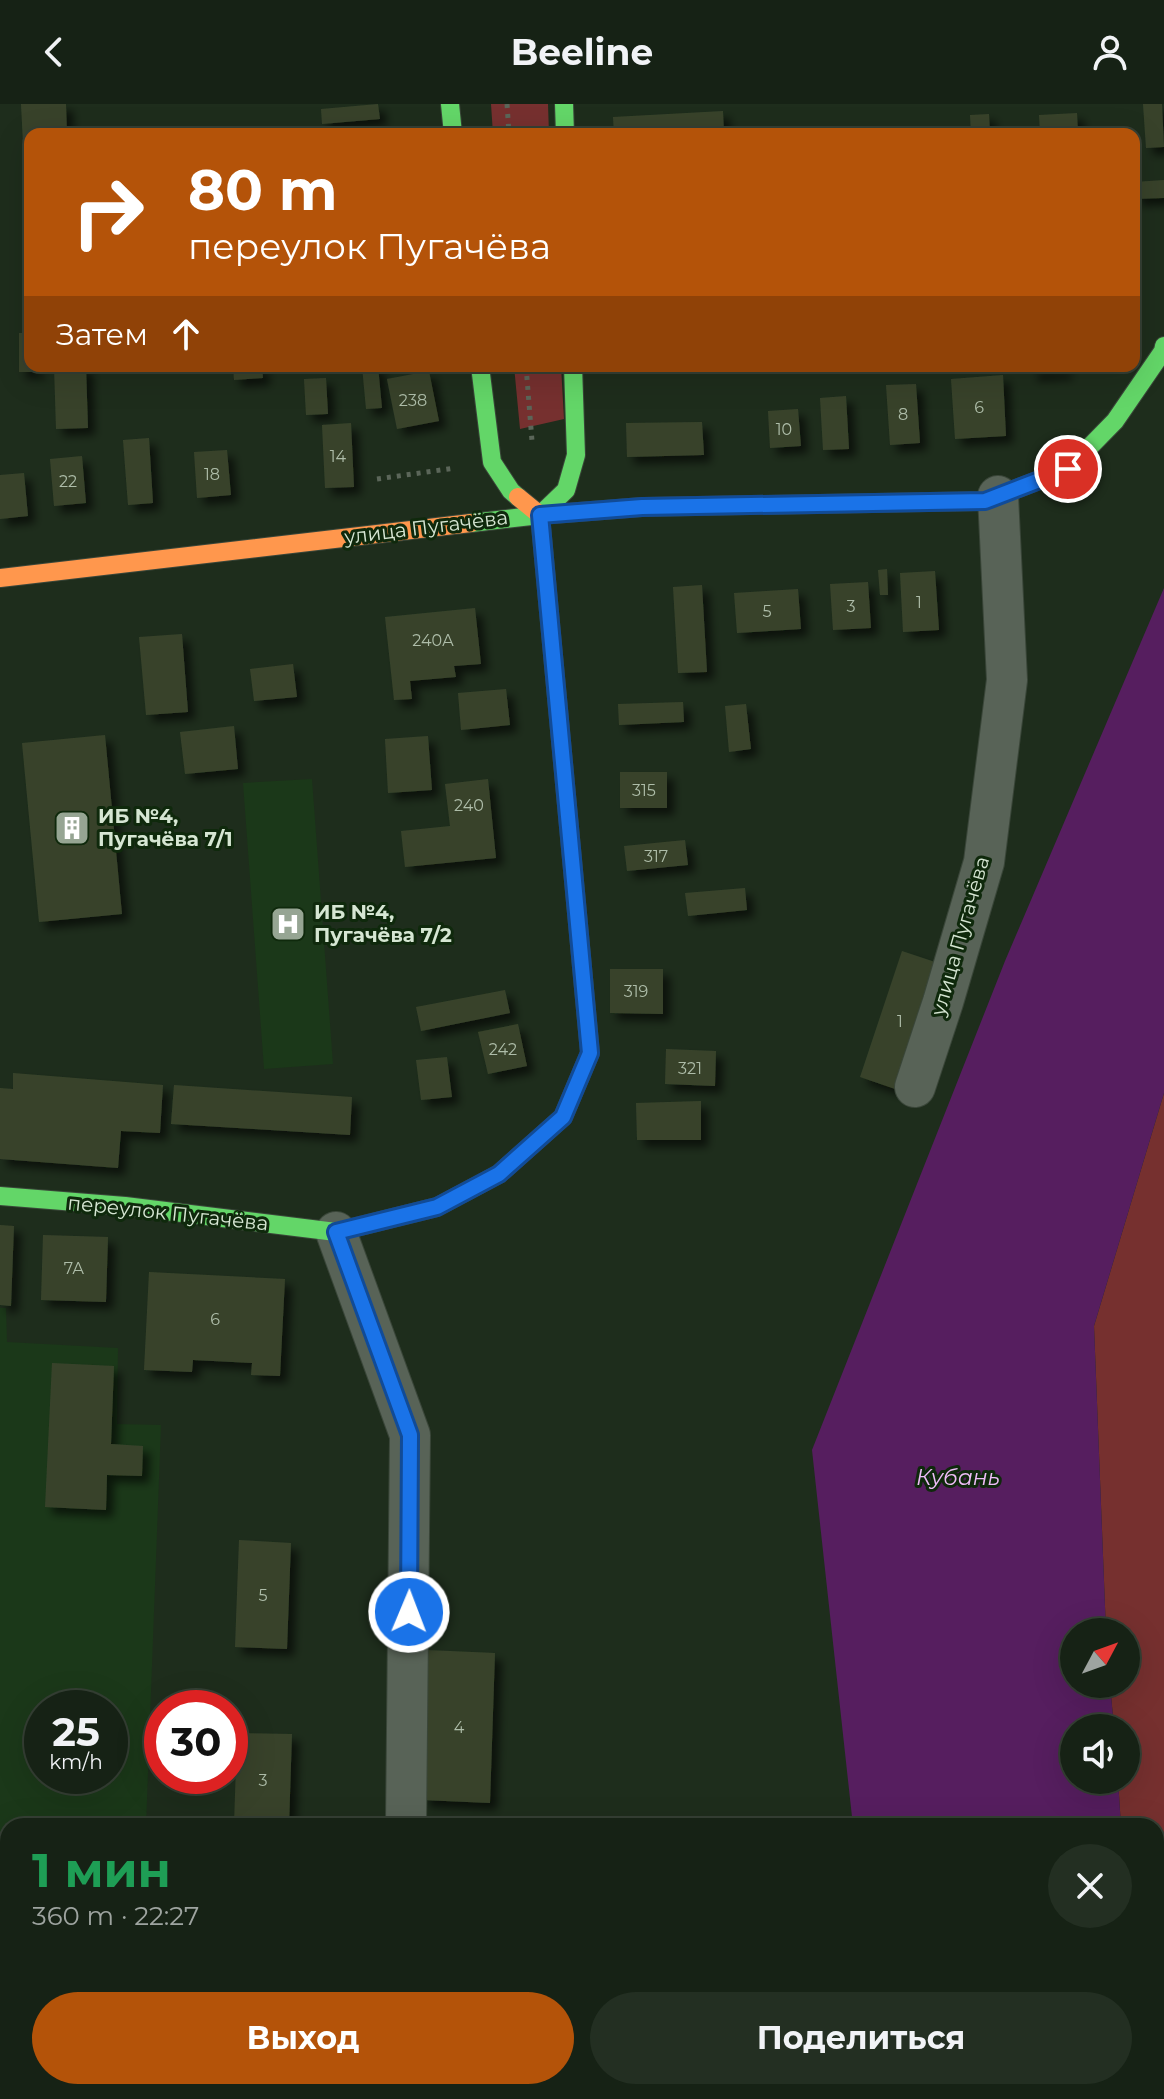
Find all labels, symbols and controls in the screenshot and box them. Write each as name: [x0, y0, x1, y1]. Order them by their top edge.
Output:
icon: back: [32, 30, 76, 74]
text: Beeline: [511, 30, 653, 74]
icon: person: [1088, 30, 1132, 74]
text: 80 m: [188, 156, 338, 224]
icon: right: [56, 160, 160, 264]
text: переулок Пугачёва: [188, 224, 551, 268]
icon: ahead: [164, 312, 208, 356]
text: Затем: [56, 316, 148, 353]
house number: 238: [399, 391, 427, 410]
house number: 6: [974, 398, 984, 417]
house number: 8: [898, 405, 908, 424]
house number: 10: [776, 420, 792, 439]
pin: [1034, 435, 1102, 503]
house number: 14: [330, 447, 347, 466]
icon: arrive: [1046, 447, 1090, 491]
house number: 18: [204, 465, 220, 484]
house number: 22: [59, 472, 77, 491]
street label: улица Пугачёва: [342, 505, 509, 549]
house number: 1: [916, 593, 922, 612]
house number: 3: [846, 597, 856, 616]
house number: 5: [762, 602, 772, 621]
house number: 240А: [412, 631, 454, 650]
house number: 315: [632, 781, 656, 800]
house number: 240: [454, 796, 484, 815]
place label: ИБ №4, Пугачёва 7/1: [98, 804, 233, 851]
building icon: ИБ №4, Пугачёва 7/1: [53, 809, 91, 847]
house number: 317: [644, 847, 668, 866]
street label: улица Пугачёва: [925, 854, 994, 1019]
place label: ИБ №4, Пугачёва 7/2: [314, 900, 452, 947]
hospital icon: ИБ №4, Пугачёва 7/2: [269, 905, 307, 943]
house number: 319: [624, 982, 648, 1001]
house number: 1: [897, 1012, 903, 1031]
house number: 242: [489, 1040, 517, 1059]
house number: 321: [678, 1059, 702, 1078]
street label: переулок Пугачёва: [66, 1191, 270, 1235]
house number: 7А: [64, 1259, 84, 1278]
house number: 6: [210, 1310, 220, 1329]
water label: Кубань: [916, 1464, 1000, 1491]
position arrow: [367, 1570, 451, 1654]
house number: 5: [258, 1586, 268, 1605]
north arrow: [1060, 1618, 1140, 1698]
map controls: [1060, 1618, 1140, 1794]
speed limit sign: 30: [144, 1690, 248, 1794]
text: 25: [52, 1707, 100, 1756]
button: sound: [1060, 1714, 1140, 1794]
house number: 4: [454, 1718, 465, 1737]
text: km/h: [49, 1750, 103, 1774]
house number: 3: [258, 1771, 268, 1790]
text: 1 мин: [32, 1841, 171, 1899]
button: close: [1048, 1844, 1132, 1928]
text: 360 m · 22:27: [32, 1900, 199, 1932]
button: Выход: [32, 1992, 574, 2084]
button: Поделиться: [590, 1992, 1132, 2084]

